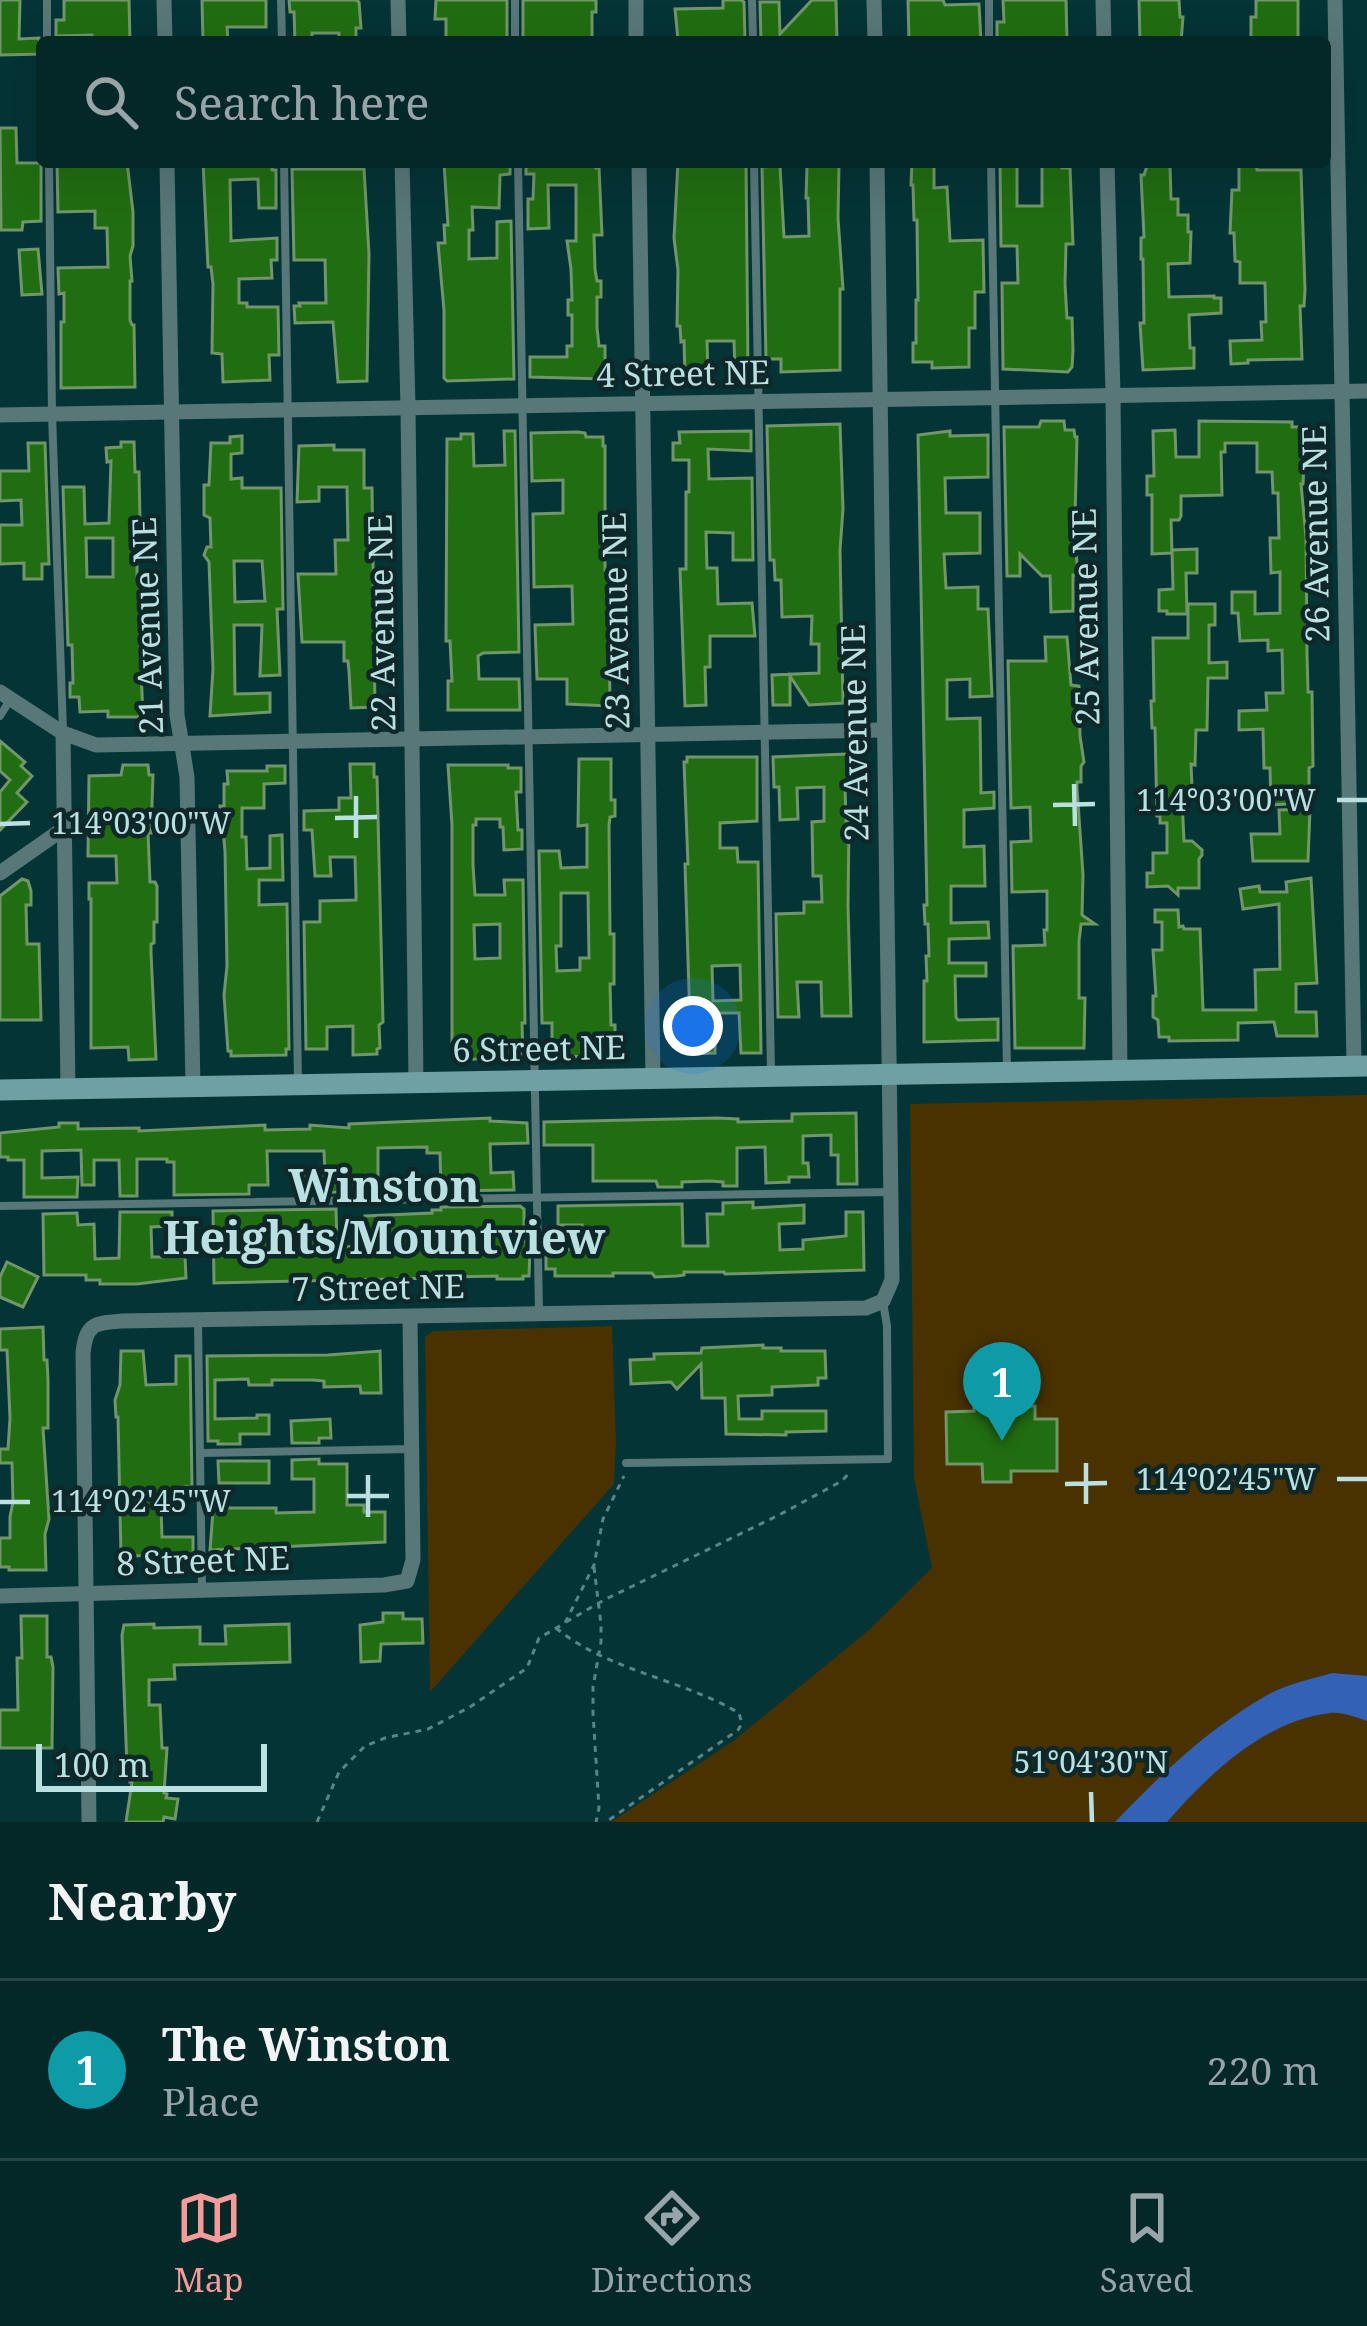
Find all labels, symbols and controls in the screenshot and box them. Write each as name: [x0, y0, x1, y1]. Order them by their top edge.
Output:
search box: [36, 36, 1331, 168]
icon: search: [78, 69, 144, 135]
text: Search here: [174, 72, 429, 133]
street label: 4 Street NE: [596, 349, 770, 397]
street label: 26 Avenue NE: [1291, 425, 1339, 643]
street label: 25 Avenue NE: [1061, 508, 1109, 726]
street label: 23 Avenue NE: [591, 512, 639, 730]
street label: 22 Avenue NE: [357, 514, 405, 732]
street label: 21 Avenue NE: [121, 516, 173, 736]
street label: 24 Avenue NE: [830, 624, 878, 842]
text: 114°03'00"W: [1136, 779, 1316, 820]
text: 114°03'00"W: [51, 802, 231, 843]
your location: [663, 996, 723, 1056]
street label: 6 Street NE: [452, 1024, 626, 1072]
district label: Winston Heights/Mountview: [163, 1154, 606, 1267]
street label: 7 Street NE: [291, 1263, 465, 1311]
pin: 1: [963, 1342, 1041, 1441]
text: 114°02'45"W: [1136, 1458, 1316, 1499]
text: 114°02'45"W: [51, 1480, 231, 1521]
street label: 8 Street NE: [116, 1534, 290, 1586]
scale bar: [36, 1738, 267, 1791]
text: 51°04'30"N: [1014, 1741, 1168, 1782]
text: 100 m: [54, 1742, 149, 1787]
text: Nearby: [48, 1865, 236, 1935]
text: The Winston: [162, 2013, 450, 2074]
text: 1: [76, 2043, 98, 2096]
text: 220 m: [1207, 2043, 1319, 2096]
text: Place: [162, 2074, 260, 2127]
tab: Map: [174, 2185, 244, 2302]
tab: Directions: [591, 2185, 752, 2302]
tab: Saved: [1100, 2185, 1193, 2302]

